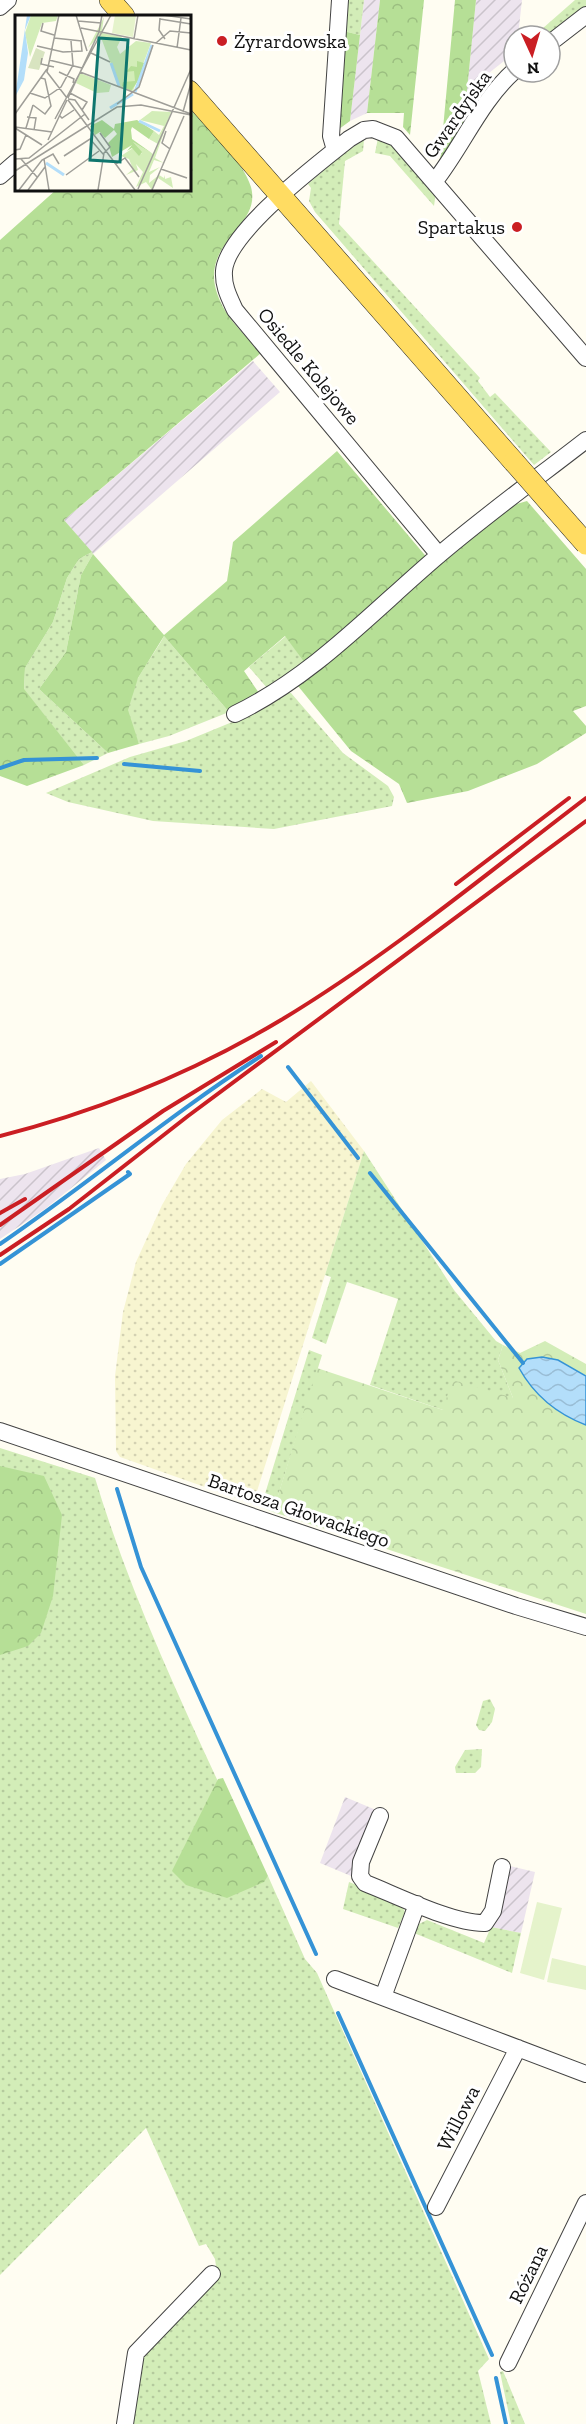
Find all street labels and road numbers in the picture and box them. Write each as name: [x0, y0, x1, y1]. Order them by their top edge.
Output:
street label: Gwardyjska: [418, 65, 496, 163]
street label: Osiedle Kolejowe: [253, 303, 365, 429]
street label: Bartosza Głowackiego: [205, 1468, 393, 1552]
street label: Willowa: [432, 2081, 485, 2154]
street label: Różana: [504, 2240, 553, 2307]

